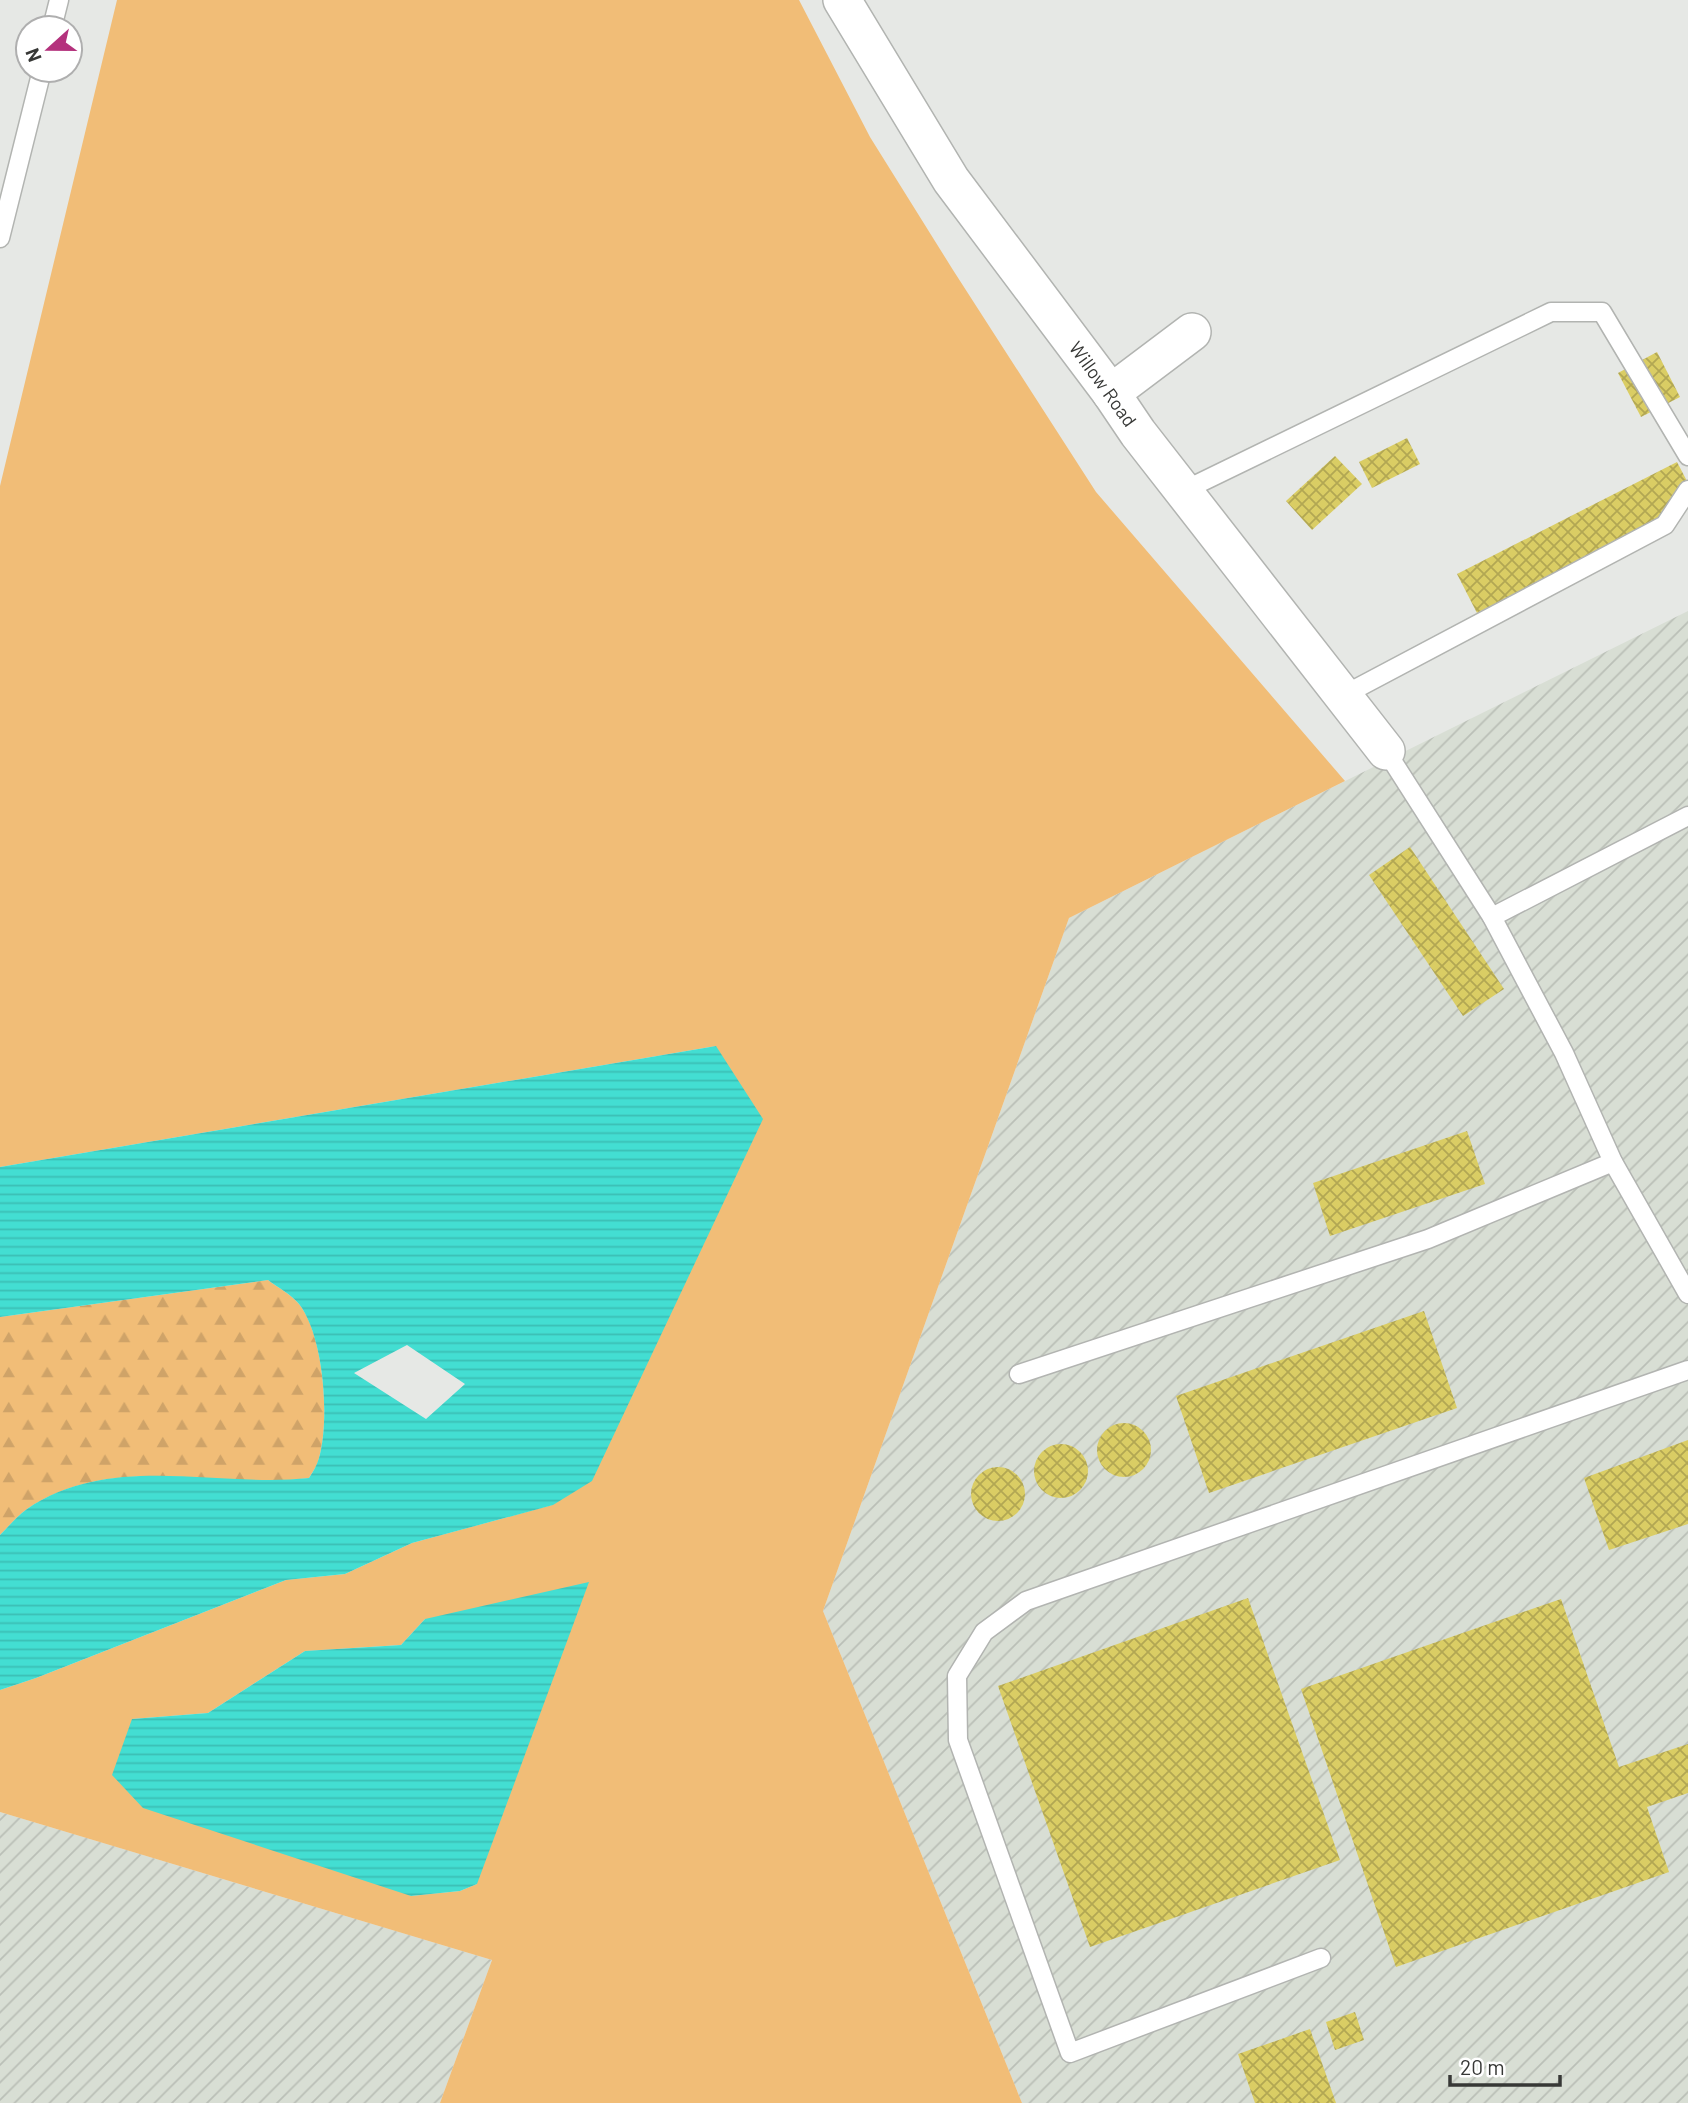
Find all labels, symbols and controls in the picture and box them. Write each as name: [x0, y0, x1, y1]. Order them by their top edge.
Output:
north arrow: [14, 14, 84, 84]
text: N: [20, 45, 46, 65]
street label: Willow Road: [1065, 337, 1142, 431]
scale bar: [1450, 2044, 1560, 2088]
text: 20 m: [1460, 2054, 1505, 2079]

